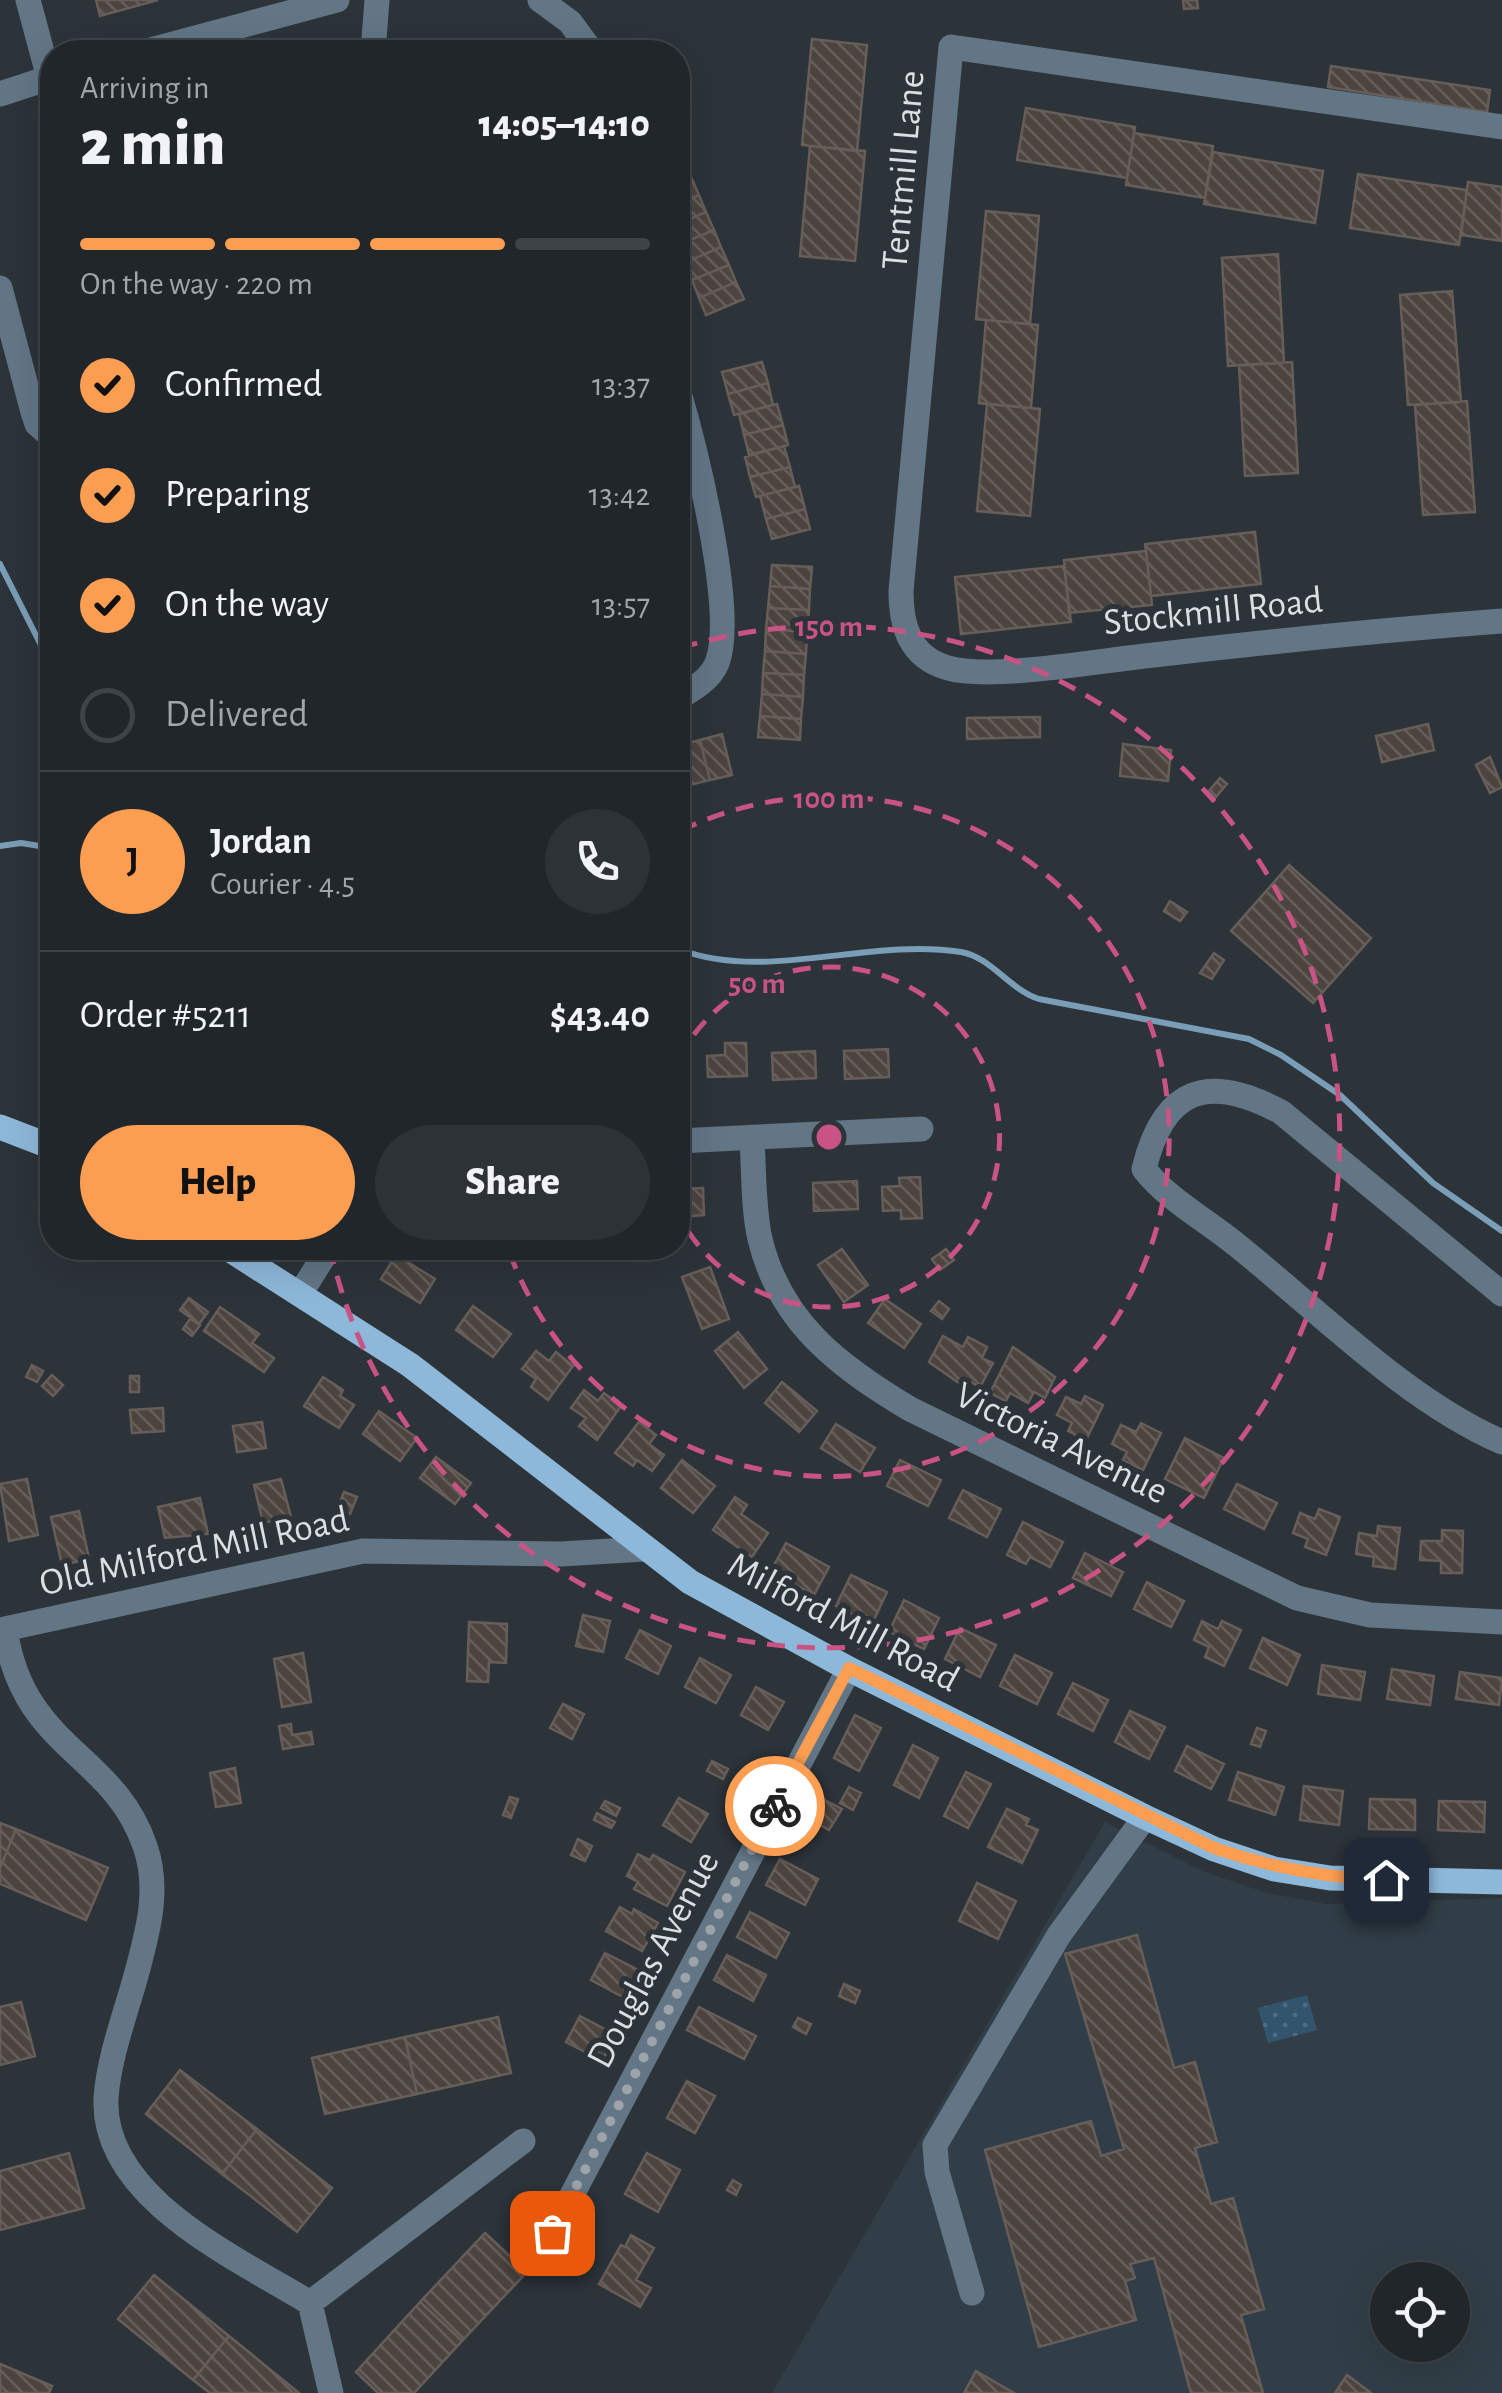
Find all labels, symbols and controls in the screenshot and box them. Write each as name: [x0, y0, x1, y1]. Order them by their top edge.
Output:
street label: Tentmill Lane: [876, 69, 932, 272]
text: Arriving in: [80, 72, 209, 104]
text: 14:05–14:10: [478, 106, 650, 144]
text: 2 min: [80, 112, 226, 177]
text: On the way · 220 m: [80, 268, 313, 300]
icon: check: [80, 358, 135, 413]
text: Confirmed: [165, 366, 322, 404]
text: 13:37: [592, 369, 650, 401]
icon: check: [80, 468, 135, 523]
text: Preparing: [165, 476, 310, 514]
text: 13:42: [589, 479, 650, 511]
icon: check: [80, 578, 135, 633]
street label: Stockmill Road: [1102, 582, 1325, 642]
text: On the way: [165, 586, 329, 624]
text: 13:57: [592, 589, 650, 621]
text: 150 m: [795, 612, 863, 642]
text: Delivered: [165, 696, 308, 734]
text: 100 m: [794, 784, 864, 814]
button: phone: [545, 809, 650, 914]
text: Jordan: [210, 823, 312, 861]
text: J: [126, 842, 139, 880]
text: Courier · 4.5: [210, 868, 355, 900]
text: 50 m: [728, 969, 786, 999]
text: Order #5211: [80, 997, 251, 1035]
text: $43.40: [550, 997, 650, 1035]
centre of rings: [811, 1119, 847, 1155]
button: Help: [80, 1125, 355, 1240]
button: Share: [375, 1125, 650, 1240]
street label: Victoria Avenue: [949, 1376, 1173, 1512]
street label: Old Milford Mill Road: [36, 1501, 352, 1603]
street label: Milford Mill Road: [721, 1546, 965, 1700]
courier: [725, 1756, 825, 1856]
icon: bike: [748, 1779, 803, 1834]
pin: [1344, 1838, 1429, 1923]
street label: Douglas Avenue: [581, 1845, 727, 2074]
icon: home: [1359, 1853, 1414, 1908]
pin: [510, 2191, 595, 2276]
icon: bag: [525, 2206, 580, 2261]
map controls: [1370, 2262, 1470, 2362]
button: locate: [1370, 2262, 1470, 2362]

